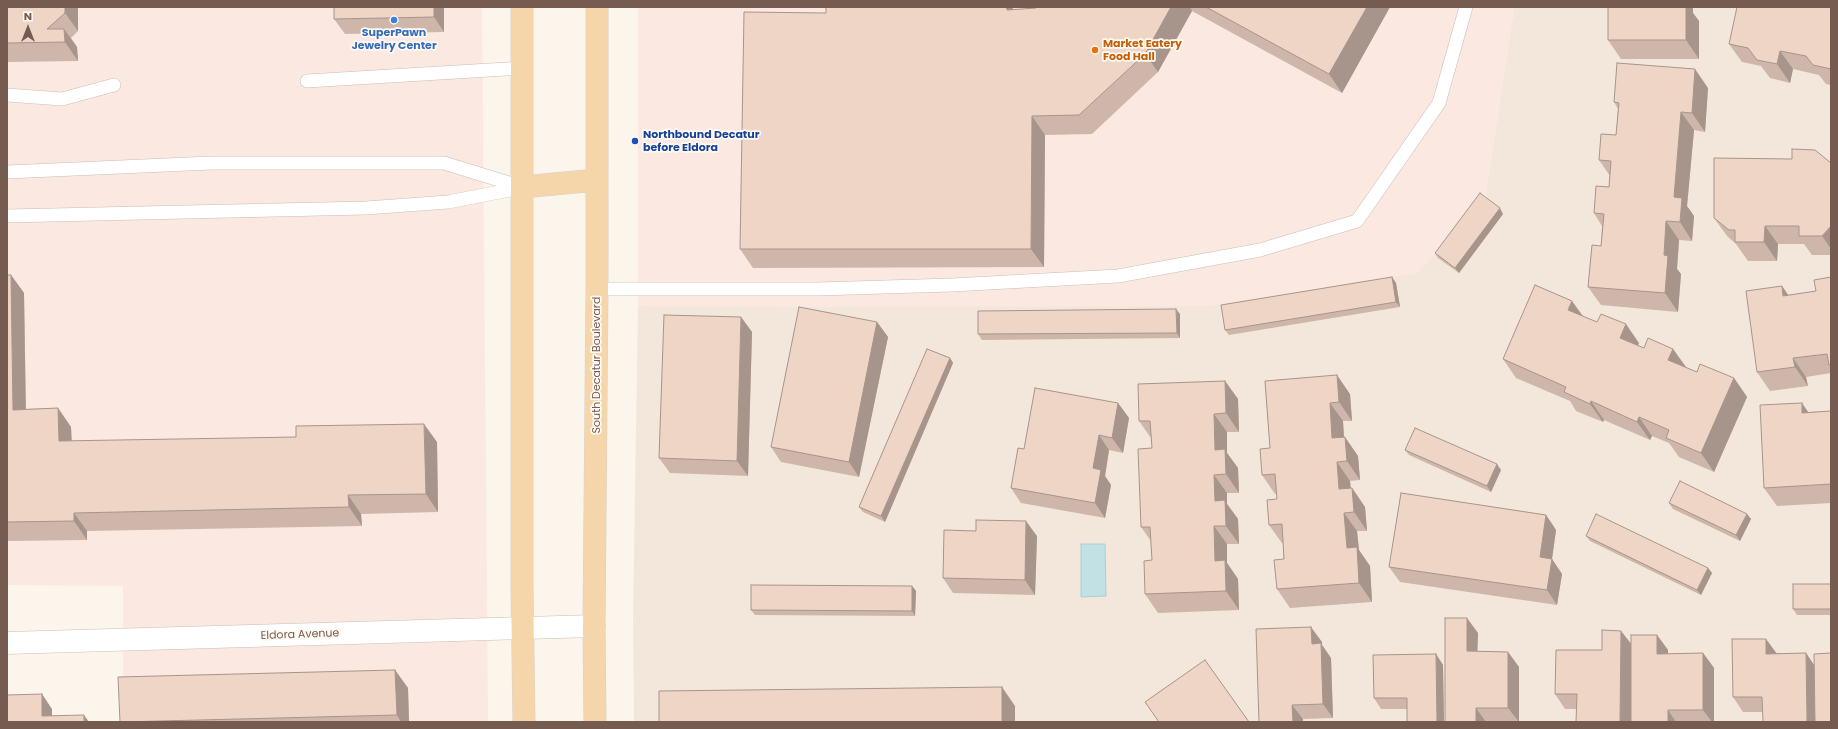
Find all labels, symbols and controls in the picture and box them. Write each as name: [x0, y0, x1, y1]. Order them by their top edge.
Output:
north arrow: [8, 8, 48, 48]
text: N: [24, 8, 32, 24]
marker: SuperPawn Jewelry Center: [389, 15, 399, 25]
place label: SuperPawn Jewelry Center: [351, 26, 437, 52]
place label: Market Eatery Food Hall: [1103, 37, 1182, 63]
marker: Market Eatery Food Hall: [1090, 45, 1100, 55]
place label: Northbound Decatur before Eldora: [643, 128, 759, 154]
marker: Northbound Decatur before Eldora: [630, 136, 640, 146]
street label: South Decatur Boulevard: [590, 297, 604, 433]
street label: Eldora Avenue: [260, 627, 340, 643]

